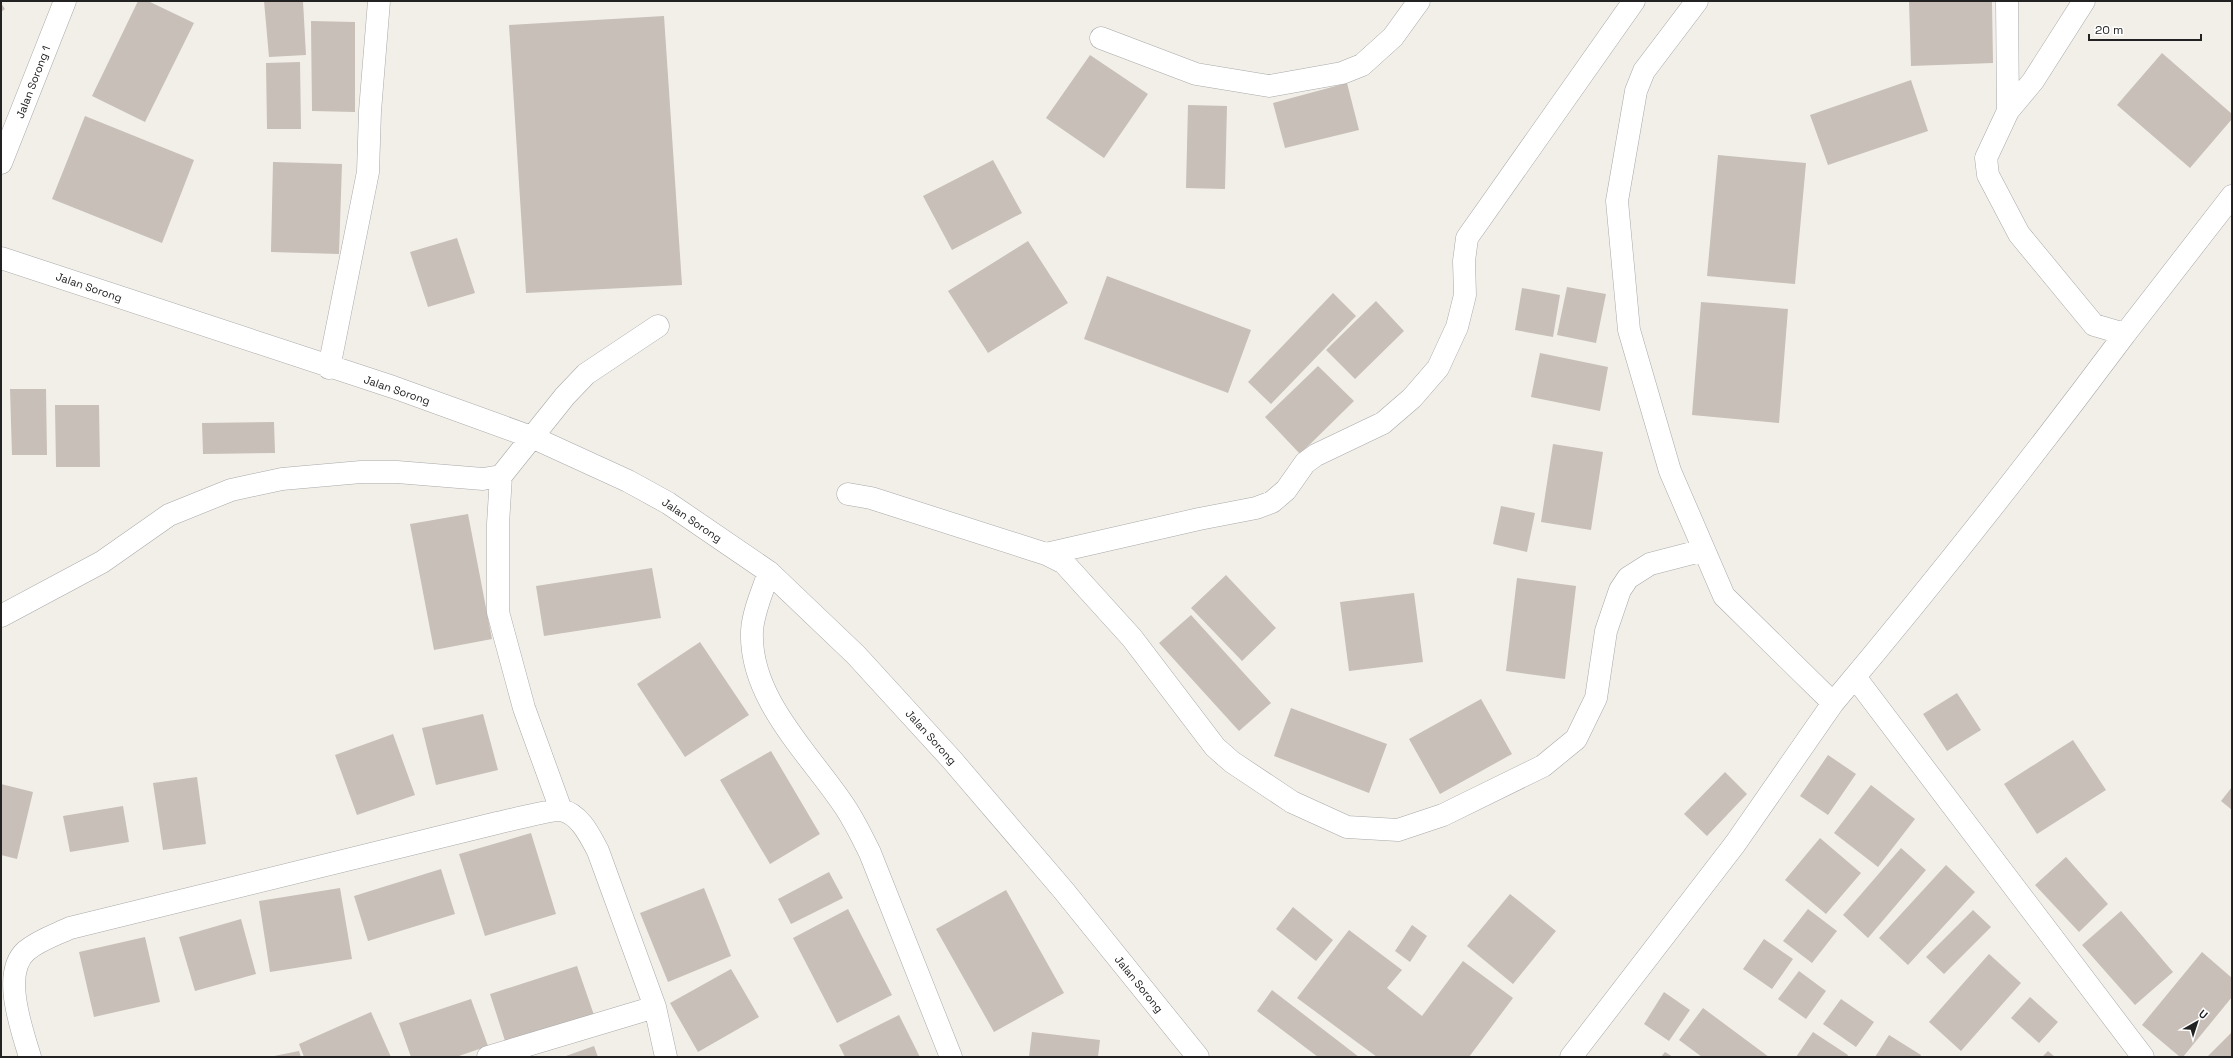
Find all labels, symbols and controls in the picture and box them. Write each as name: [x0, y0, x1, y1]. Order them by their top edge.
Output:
scale bar: [2089, 16, 2201, 42]
text: 20 m: [2095, 22, 2123, 38]
street label: Jalan Sorong 1: [13, 44, 53, 120]
street label: Jalan Sorong: [54, 269, 124, 305]
street label: Jalan Sorong: [362, 372, 432, 408]
street label: Jalan Sorong: [659, 495, 725, 545]
street label: Jalan Sorong: [903, 707, 959, 767]
street label: Jalan Sorong: [1112, 953, 1166, 1015]
north arrow: [2177, 1002, 2217, 1042]
text: U: [2196, 1006, 2211, 1022]

